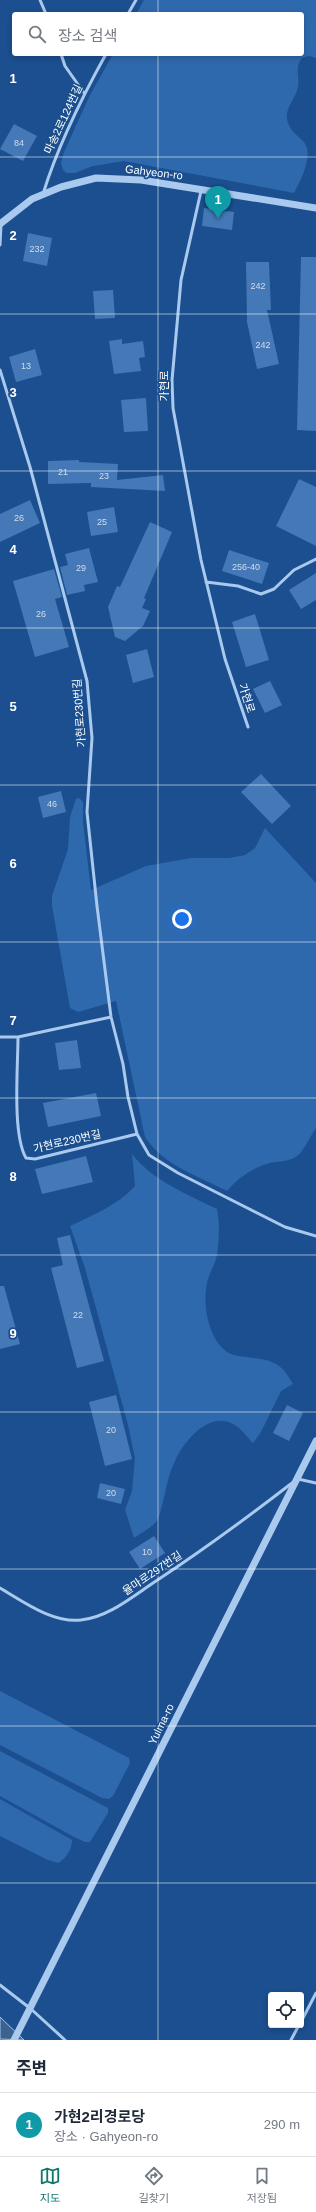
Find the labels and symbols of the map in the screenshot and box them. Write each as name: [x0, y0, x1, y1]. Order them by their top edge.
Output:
text: 1: [9, 71, 17, 86]
street label: 마송2로124번길: [42, 82, 84, 156]
house number: 84: [14, 138, 24, 148]
street label: Gahyeon-ro: [124, 163, 184, 181]
pin: 1: [205, 186, 231, 219]
text: 2: [9, 228, 17, 243]
house number: 232: [29, 244, 45, 254]
house number: 242: [250, 281, 266, 291]
house number: 242: [255, 340, 271, 350]
house number: 13: [21, 361, 31, 371]
street label: 가현로: [158, 371, 170, 401]
text: 3: [9, 385, 17, 400]
house number: 21: [58, 467, 68, 477]
house number: 23: [99, 471, 109, 481]
house number: 26: [14, 513, 24, 523]
house number: 25: [97, 517, 107, 527]
text: 4: [9, 542, 17, 557]
house number: 256-40: [232, 562, 260, 572]
house number: 29: [76, 563, 86, 573]
house number: 26: [36, 609, 46, 619]
street label: 가현로230번길: [71, 678, 87, 748]
street label: 가현로: [237, 682, 257, 714]
text: 5: [9, 699, 17, 714]
house number: 46: [47, 799, 57, 809]
text: 6: [9, 856, 17, 871]
your location: [172, 909, 192, 929]
text: 7: [9, 1013, 17, 1028]
street label: 가현로230번길: [32, 1127, 102, 1155]
text: 8: [9, 1169, 17, 1184]
house number: 22: [73, 1310, 83, 1320]
text: 9: [9, 1326, 17, 1341]
house number: 20: [106, 1425, 116, 1435]
house number: 20: [106, 1488, 116, 1498]
house number: 10: [142, 1547, 152, 1557]
street label: 율마로297번길: [120, 1549, 184, 1597]
street label: Yulma-ro: [146, 1702, 176, 1746]

